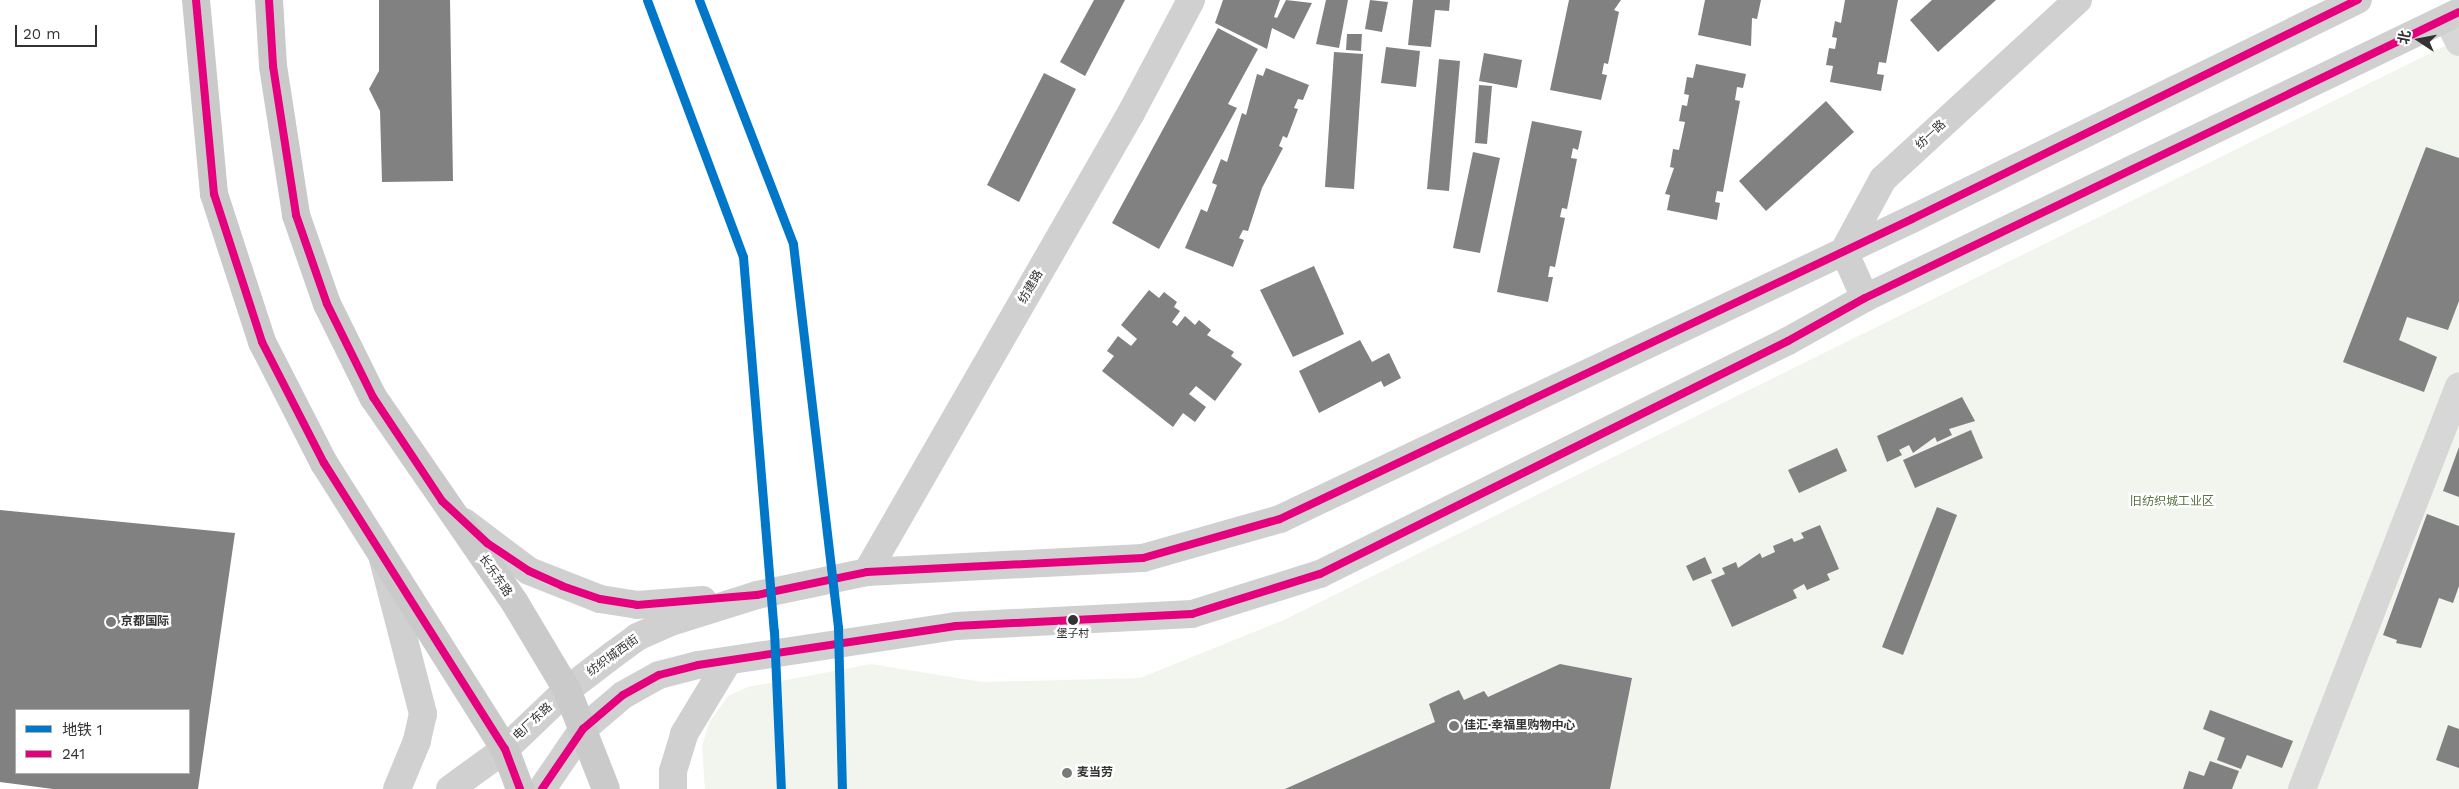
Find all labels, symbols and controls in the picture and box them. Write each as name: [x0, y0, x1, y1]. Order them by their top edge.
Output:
scale bar: [18, 15, 100, 47]
north arrow: [2394, 15, 2444, 65]
text: 20 m: [23, 25, 61, 43]
text: 北: [2395, 29, 2413, 46]
street label: 纺一路: [1913, 117, 1949, 153]
street label: 纺建路: [1016, 268, 1046, 306]
park label: 旧纺织城工业区: [2130, 495, 2214, 509]
street label: 长乐东路: [475, 552, 515, 600]
place label: 京都国际: [121, 615, 169, 629]
marker: 堡子村: [1068, 615, 1078, 625]
marker: 京都国际: [105, 616, 117, 628]
place label: 堡子村: [1057, 627, 1089, 641]
street label: 纺织城西街: [584, 633, 642, 679]
street label: 电厂东路: [511, 700, 555, 744]
legend: [15, 709, 190, 774]
place label: 佳汇·幸福里购物中心: [1464, 719, 1575, 733]
marker: 佳汇·幸福里购物中心: [1448, 720, 1460, 732]
text: 地铁 1: [62, 721, 103, 739]
text: 241: [62, 745, 85, 763]
place label: 麦当劳: [1077, 766, 1113, 780]
marker: 麦当劳: [1061, 767, 1073, 779]

